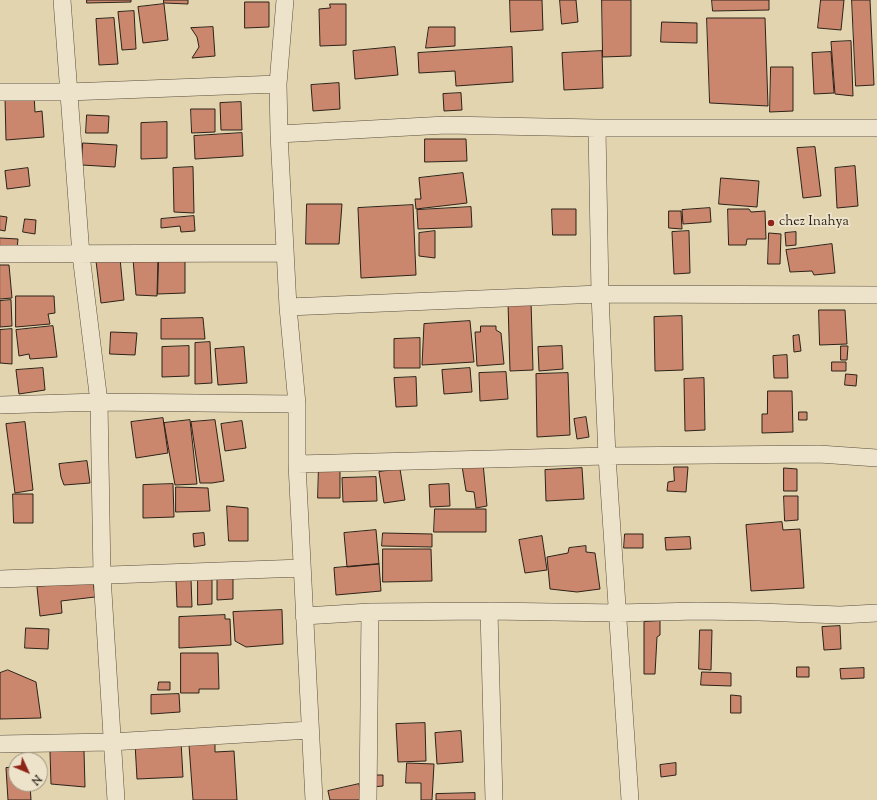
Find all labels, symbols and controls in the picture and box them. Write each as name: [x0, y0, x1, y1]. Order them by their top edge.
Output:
place label: chez Inahya: [779, 215, 849, 231]
marker: chez Inahya: [766, 218, 776, 228]
north arrow: [8, 752, 48, 792]
text: N: [27, 771, 45, 788]

